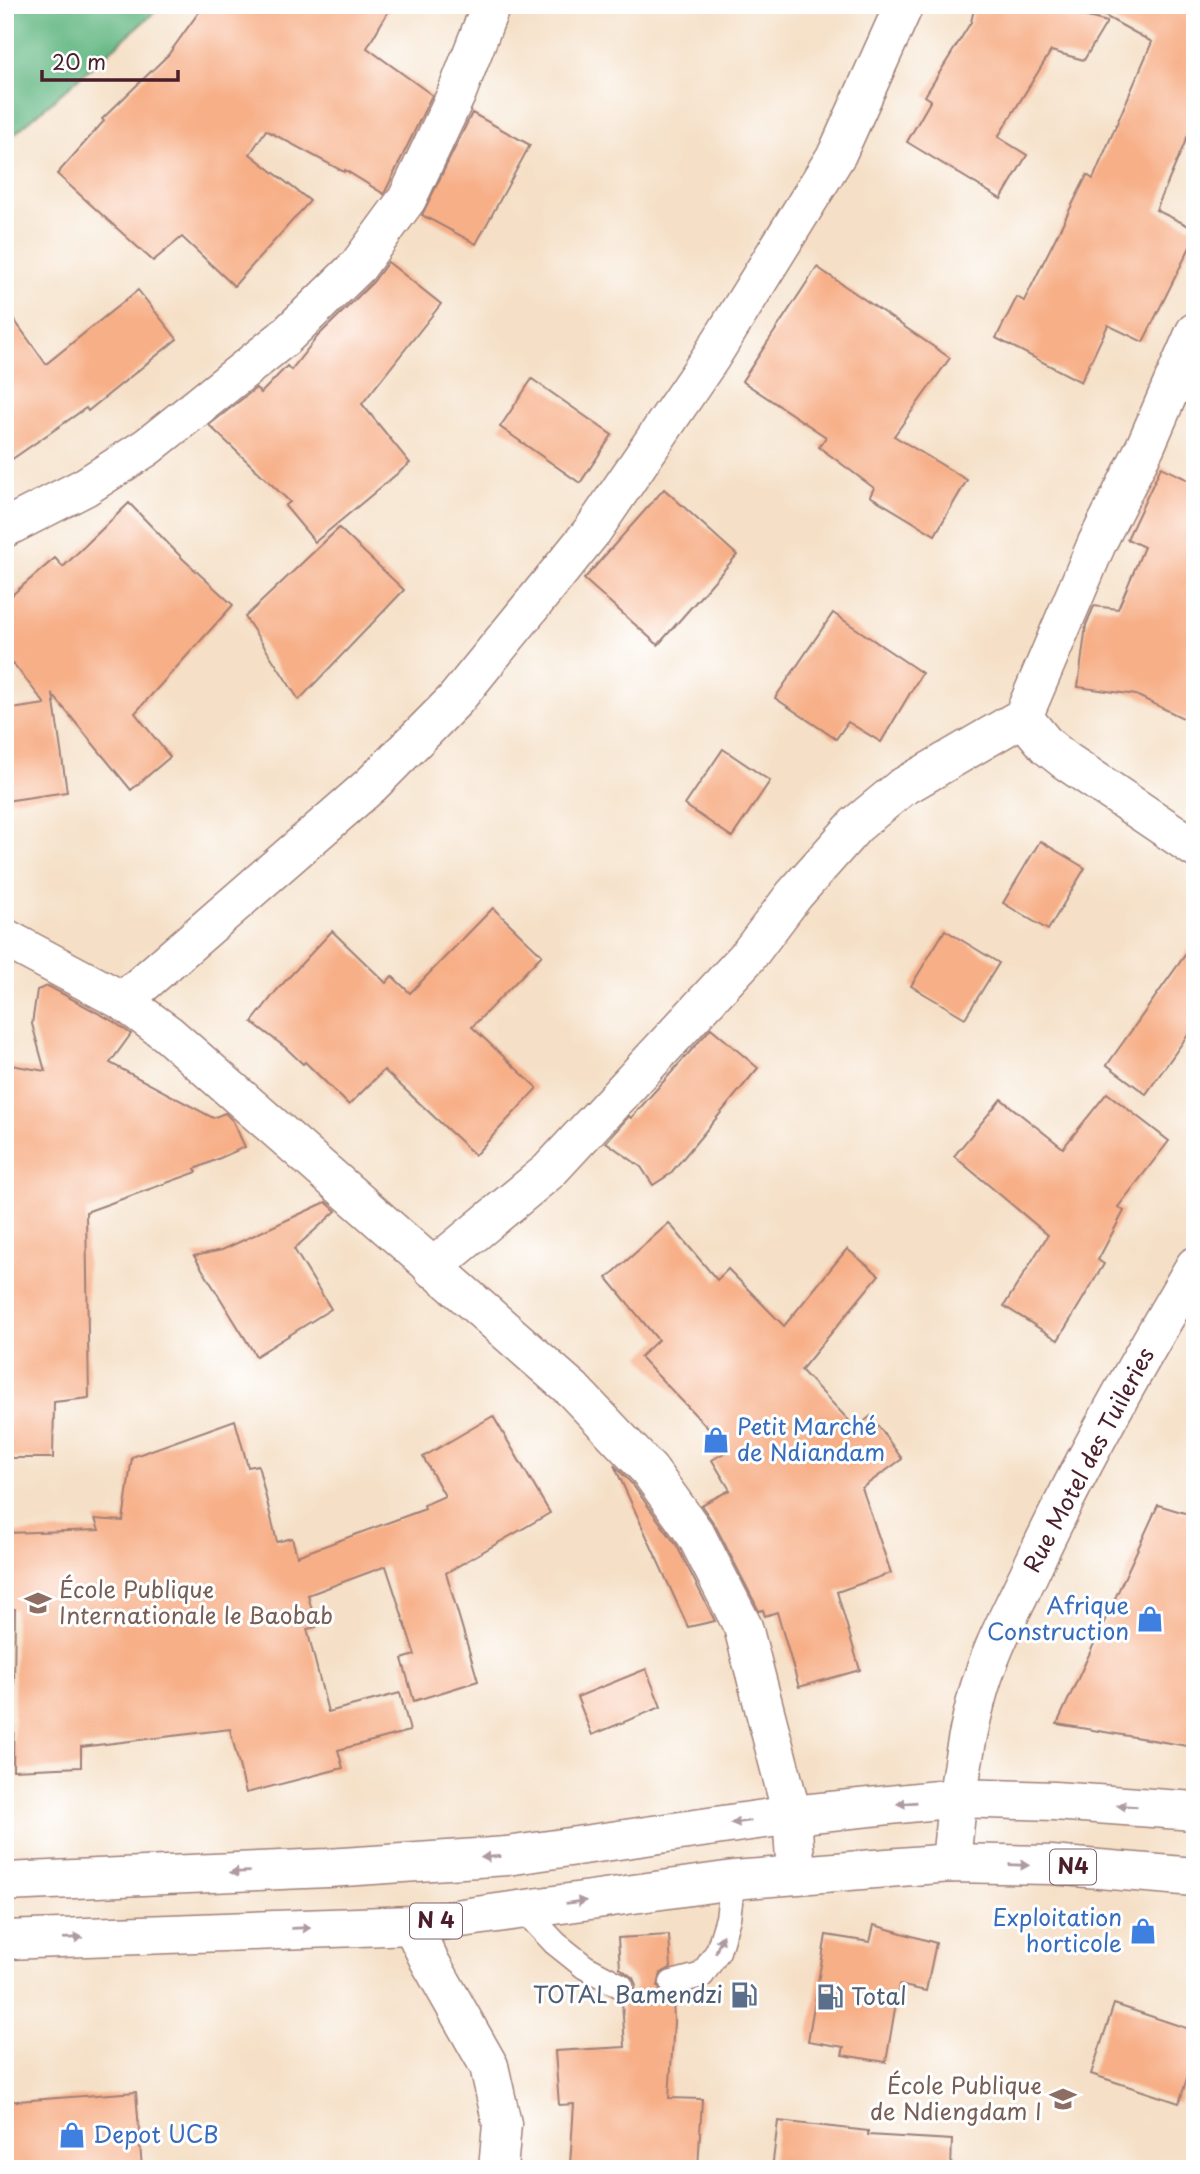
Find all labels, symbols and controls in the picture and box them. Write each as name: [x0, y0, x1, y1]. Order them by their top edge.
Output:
scale bar: [42, 38, 178, 82]
text: 20 m: [52, 45, 106, 77]
street label: Rue Motel des Tuileries: [1013, 1340, 1162, 1578]
place label: Petit Marché de Ndiandam: [737, 1408, 885, 1469]
shop icon: Petit Marché de Ndiandam: [701, 1425, 731, 1455]
place label: École Publique Internationale le Baobab: [59, 1571, 333, 1632]
place label: Afrique Construction: [987, 1587, 1129, 1648]
school or university icon: École Publique Internationale le Baobab: [23, 1588, 53, 1618]
shop icon: Afrique Construction: [1135, 1604, 1165, 1634]
one-way arrow: [896, 1797, 918, 1808]
one-way arrow: [1115, 1800, 1137, 1811]
one-way arrow: [730, 1817, 752, 1828]
road number: N4: [1050, 1850, 1096, 1884]
one-way arrow: [480, 1852, 502, 1863]
one-way arrow: [1008, 1859, 1030, 1870]
one-way arrow: [228, 1867, 250, 1878]
one-way arrow: [565, 1896, 587, 1907]
place label: Exploitation horticole: [992, 1899, 1122, 1960]
road number: N 4: [410, 1904, 462, 1938]
shop icon: Exploitation horticole: [1128, 1916, 1158, 1946]
one-way arrow: [290, 1922, 312, 1933]
one-way arrow: [63, 1932, 85, 1943]
one-way arrow: [714, 1934, 725, 1955]
place label: TOTAL Bamendzi: [533, 1976, 723, 2011]
place label: Total: [851, 1978, 907, 2013]
fuel station icon: TOTAL Bamendzi: [729, 1980, 759, 2010]
fuel station icon: Total: [815, 1982, 845, 2012]
place label: École Publique de Ndiengdam I: [870, 2067, 1042, 2128]
school or university icon: École Publique de Ndiengdam I: [1048, 2084, 1078, 2114]
place label: Depot UCB: [93, 2116, 218, 2151]
shop icon: Depot UCB: [57, 2120, 87, 2150]

